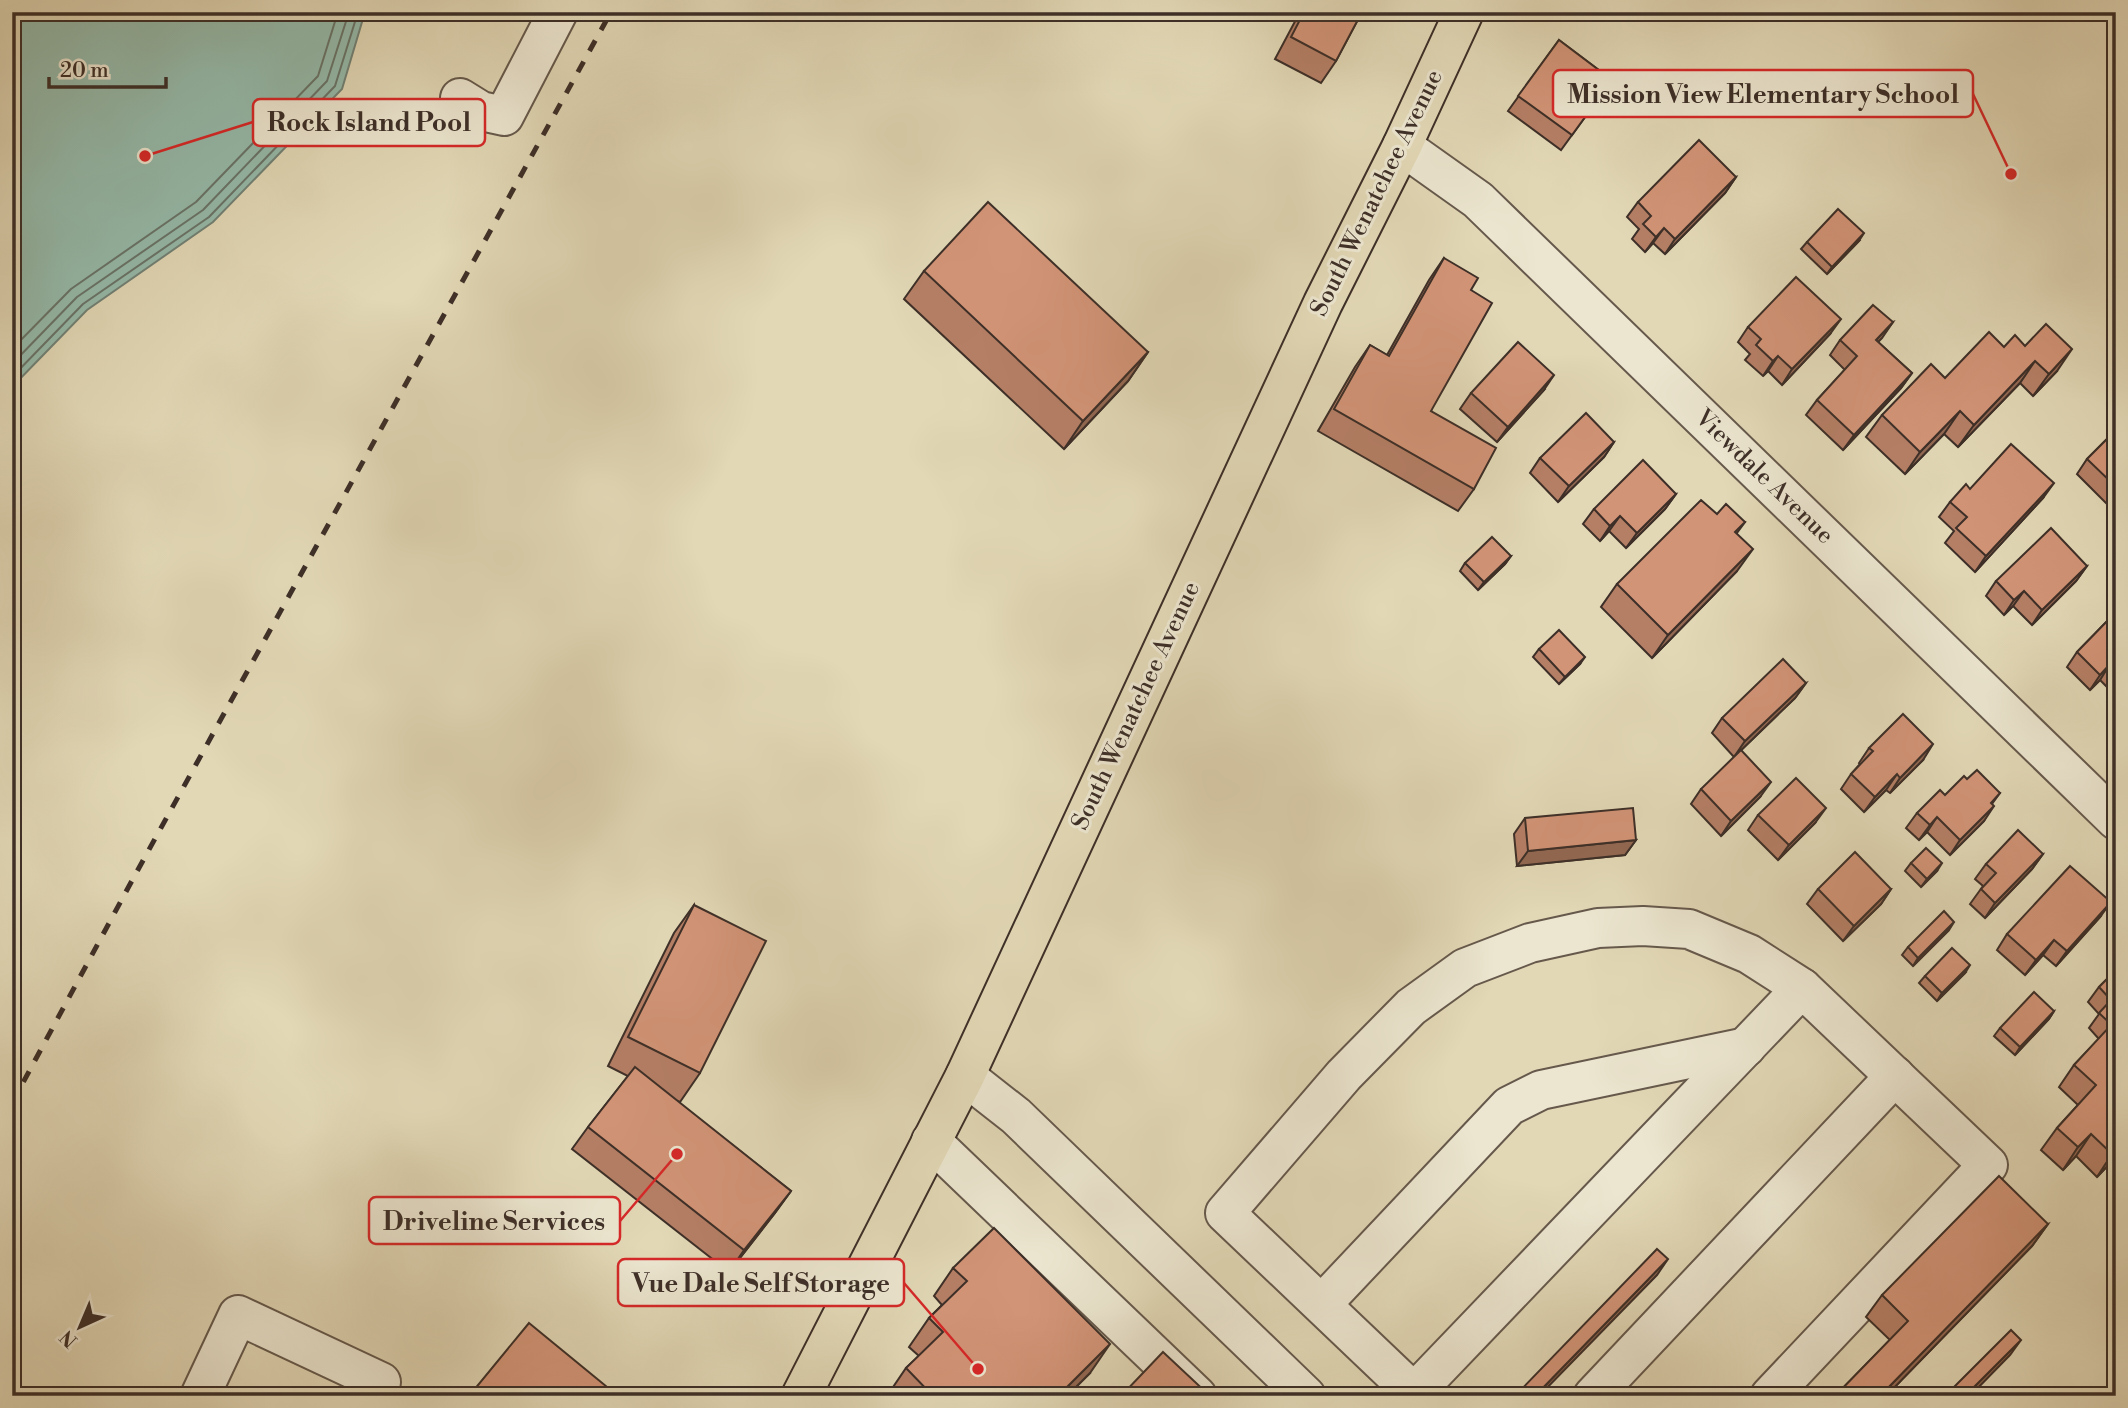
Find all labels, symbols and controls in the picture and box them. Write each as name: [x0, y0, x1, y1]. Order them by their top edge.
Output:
scale bar: [49, 46, 166, 90]
text: 20 m: [60, 58, 109, 84]
street label: South Wenatchee Avenue: [1304, 65, 1450, 321]
callout: Mission View Elementary School: [1553, 70, 1973, 117]
text: Mission View Elementary School: [1567, 79, 1959, 111]
callout: Rock Island Pool: [253, 99, 485, 146]
text: Rock Island Pool: [267, 107, 471, 139]
street label: Viewdale Avenue: [1688, 403, 1840, 551]
street label: South Wenatchee Avenue: [1065, 577, 1207, 835]
callout: Driveline Services: [369, 1197, 620, 1244]
text: Driveline Services: [383, 1206, 605, 1238]
callout: Vue Dale Self Storage: [618, 1259, 904, 1306]
text: Vue Dale Self Storage: [631, 1268, 890, 1300]
north arrow: [46, 1292, 116, 1362]
text: N: [55, 1325, 83, 1352]

